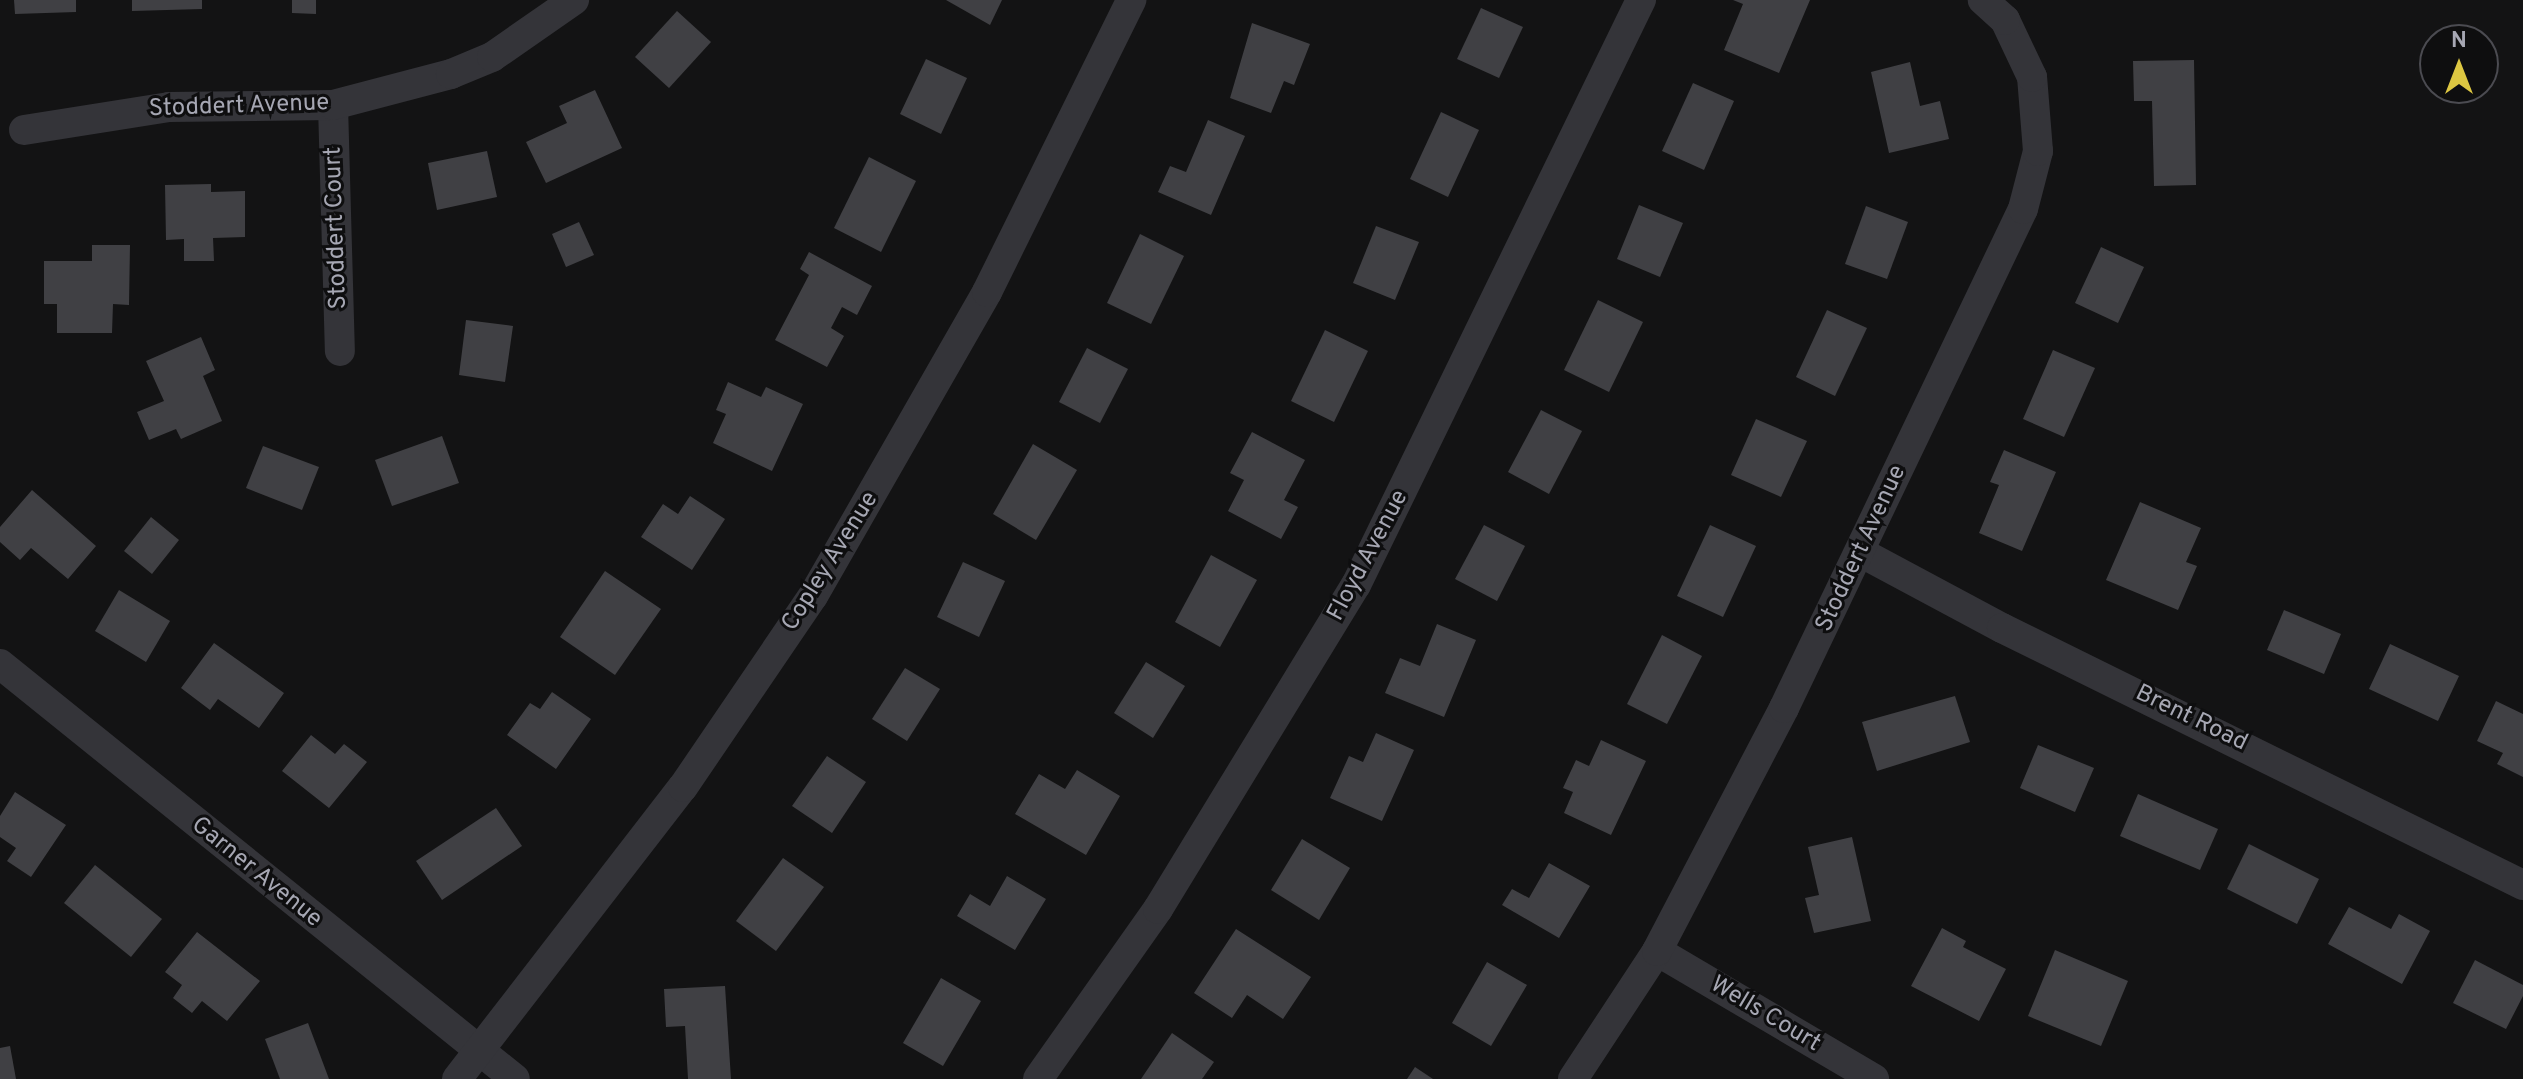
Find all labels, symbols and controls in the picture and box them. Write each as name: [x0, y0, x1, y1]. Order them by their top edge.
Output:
north arrow: [2419, 24, 2499, 104]
text: N: [2451, 28, 2467, 55]
street label: Stoddert Avenue: [148, 89, 330, 125]
street label: Stoddert Court: [320, 146, 354, 310]
street label: Stoddert Avenue: [1811, 461, 1913, 637]
street label: Floyd Avenue: [1322, 485, 1416, 627]
street label: Copley Avenue: [776, 487, 886, 637]
street label: Brent Road: [2130, 680, 2252, 758]
street label: Garner Avenue: [184, 811, 328, 935]
street label: Wells Court: [1705, 971, 1825, 1059]

